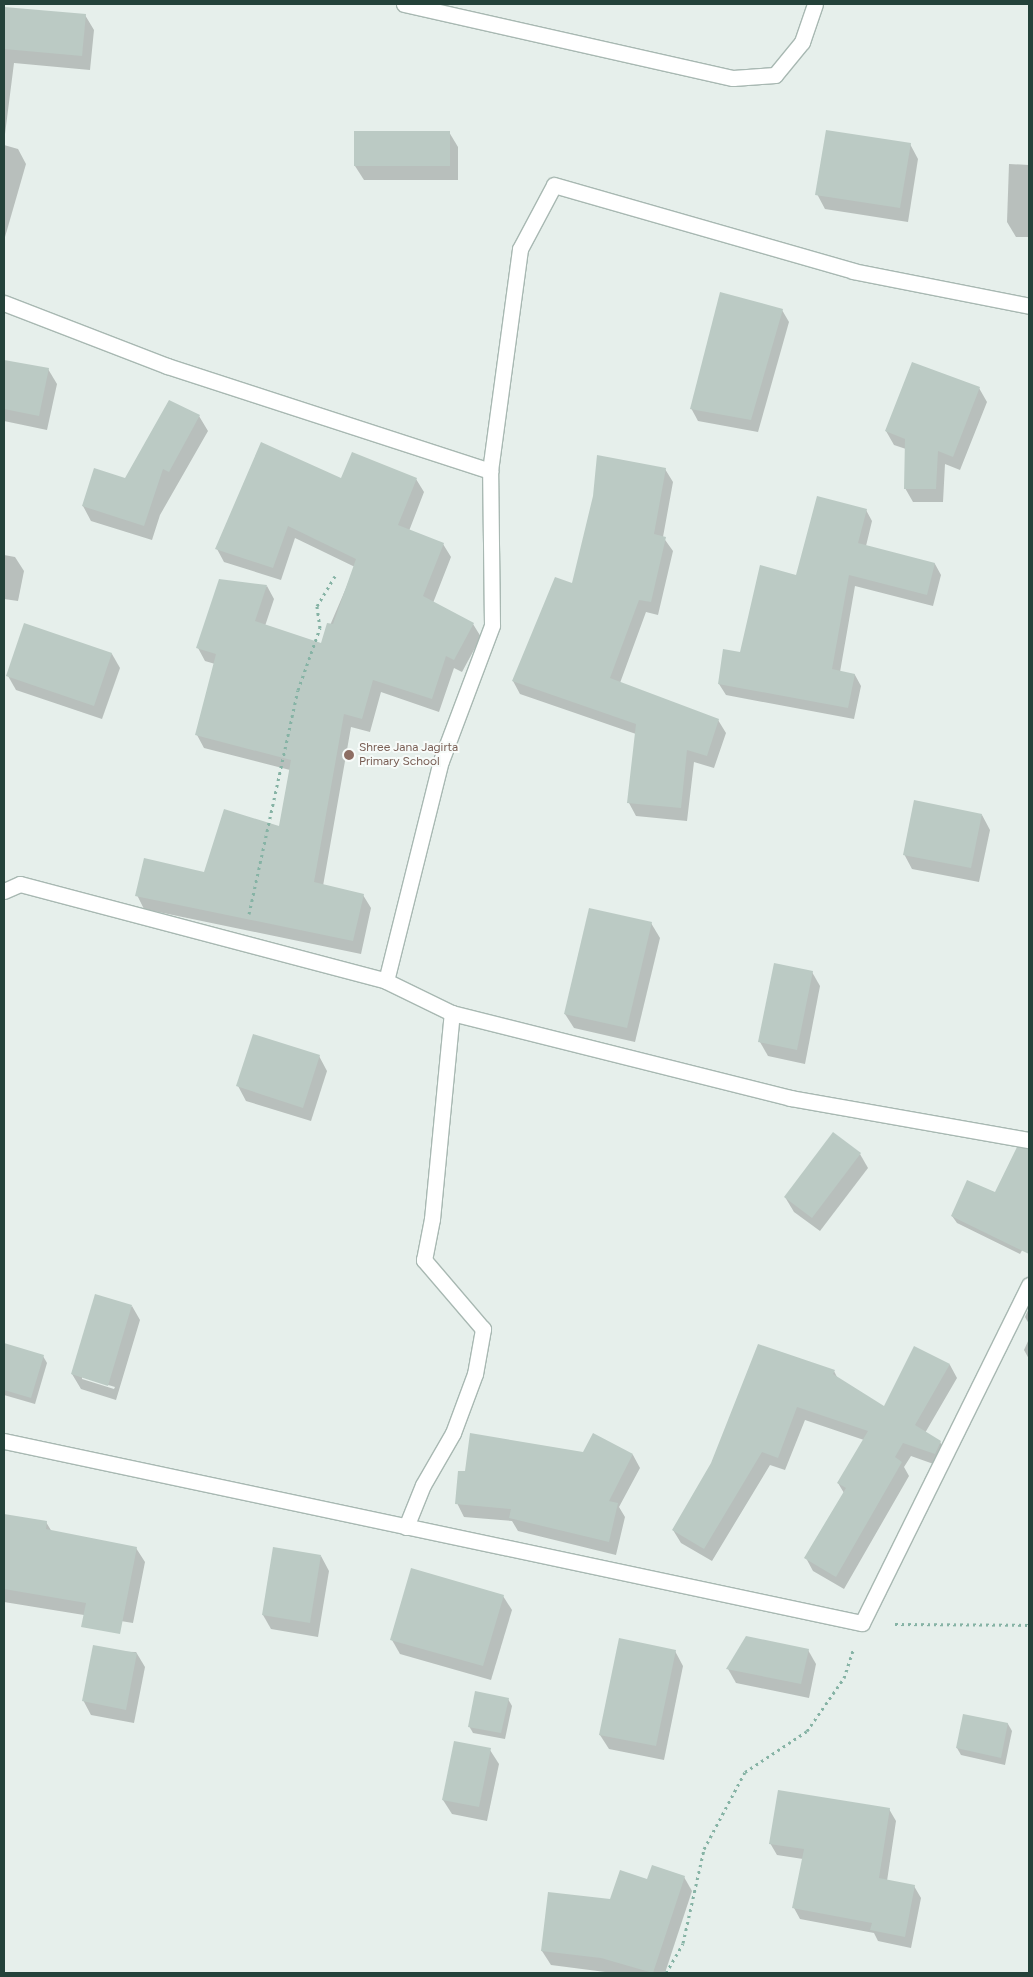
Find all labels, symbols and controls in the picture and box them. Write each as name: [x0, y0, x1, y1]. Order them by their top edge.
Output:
place label: Shree Jana Jagirta Primary School: [359, 741, 458, 769]
marker: Shree Jana Jagirta Primary School: [343, 749, 355, 761]

